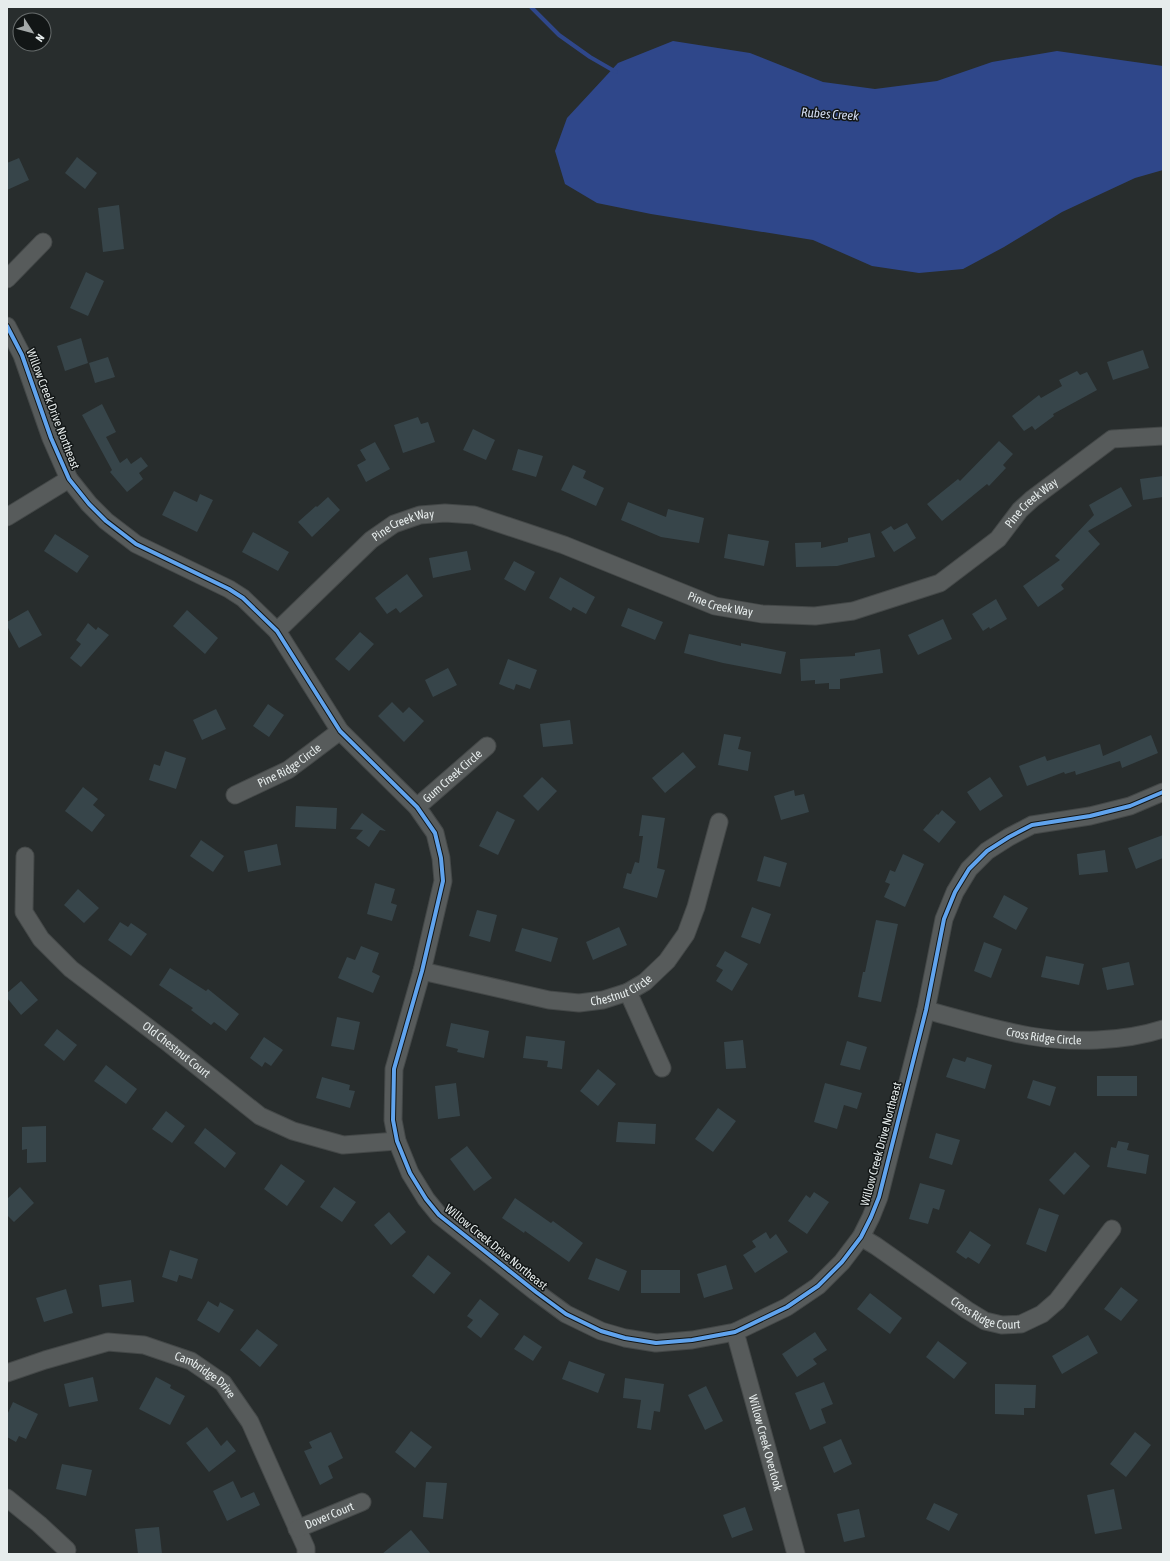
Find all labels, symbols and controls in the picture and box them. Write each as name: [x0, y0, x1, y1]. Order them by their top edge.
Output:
north arrow: [12, 12, 52, 52]
text: N: [33, 32, 47, 44]
water label: Rubes Creek: [801, 105, 860, 124]
street label: Willow Creek Drive Northeast: [24, 347, 83, 472]
street label: Pine Creek Way: [1002, 475, 1061, 530]
street label: Pine Creek Way: [369, 507, 435, 544]
street label: Pine Creek Way: [686, 589, 754, 619]
street label: Pine Ridge Circle: [255, 741, 324, 790]
street label: Gum Creek Circle: [420, 747, 485, 806]
street label: Chestnut Circle: [590, 972, 655, 1008]
street label: Old Chestnut Court: [140, 1019, 213, 1081]
street label: Cross Ridge Circle: [1005, 1024, 1082, 1047]
street label: Willow Creek Drive Northeast: [858, 1080, 904, 1208]
street label: Willow Creek Drive Northeast: [442, 1201, 550, 1293]
street label: Cross Ridge Court: [948, 1294, 1021, 1332]
street label: Cambridge Drive: [173, 1349, 238, 1401]
street label: Willow Creek Overlook: [746, 1393, 786, 1493]
street label: Dover Court: [303, 1499, 356, 1532]

